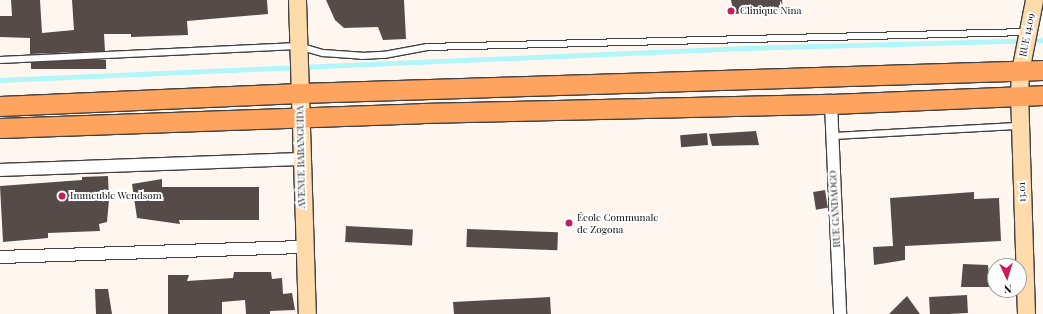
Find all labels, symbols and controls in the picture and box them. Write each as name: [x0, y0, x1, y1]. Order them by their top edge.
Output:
marker: Clinique Nina: [725, 5, 737, 17]
place label: Clinique Nina: [740, 5, 801, 17]
street label: RUE 14.09: [1017, 12, 1037, 58]
street label: AVENUE BABANGUIDA: [294, 106, 308, 208]
street label: RUE GANDAOGO: [827, 170, 843, 248]
street label: 13.01: [1016, 182, 1028, 202]
place label: Immeuble Wendsom: [70, 190, 162, 202]
marker: Immeuble Wendsom: [57, 191, 67, 201]
place label: École Communale de Zogona: [577, 211, 658, 234]
marker: École Communale de Zogona: [564, 218, 574, 228]
north arrow: [987, 258, 1027, 298]
text: N: [1003, 282, 1012, 297]

